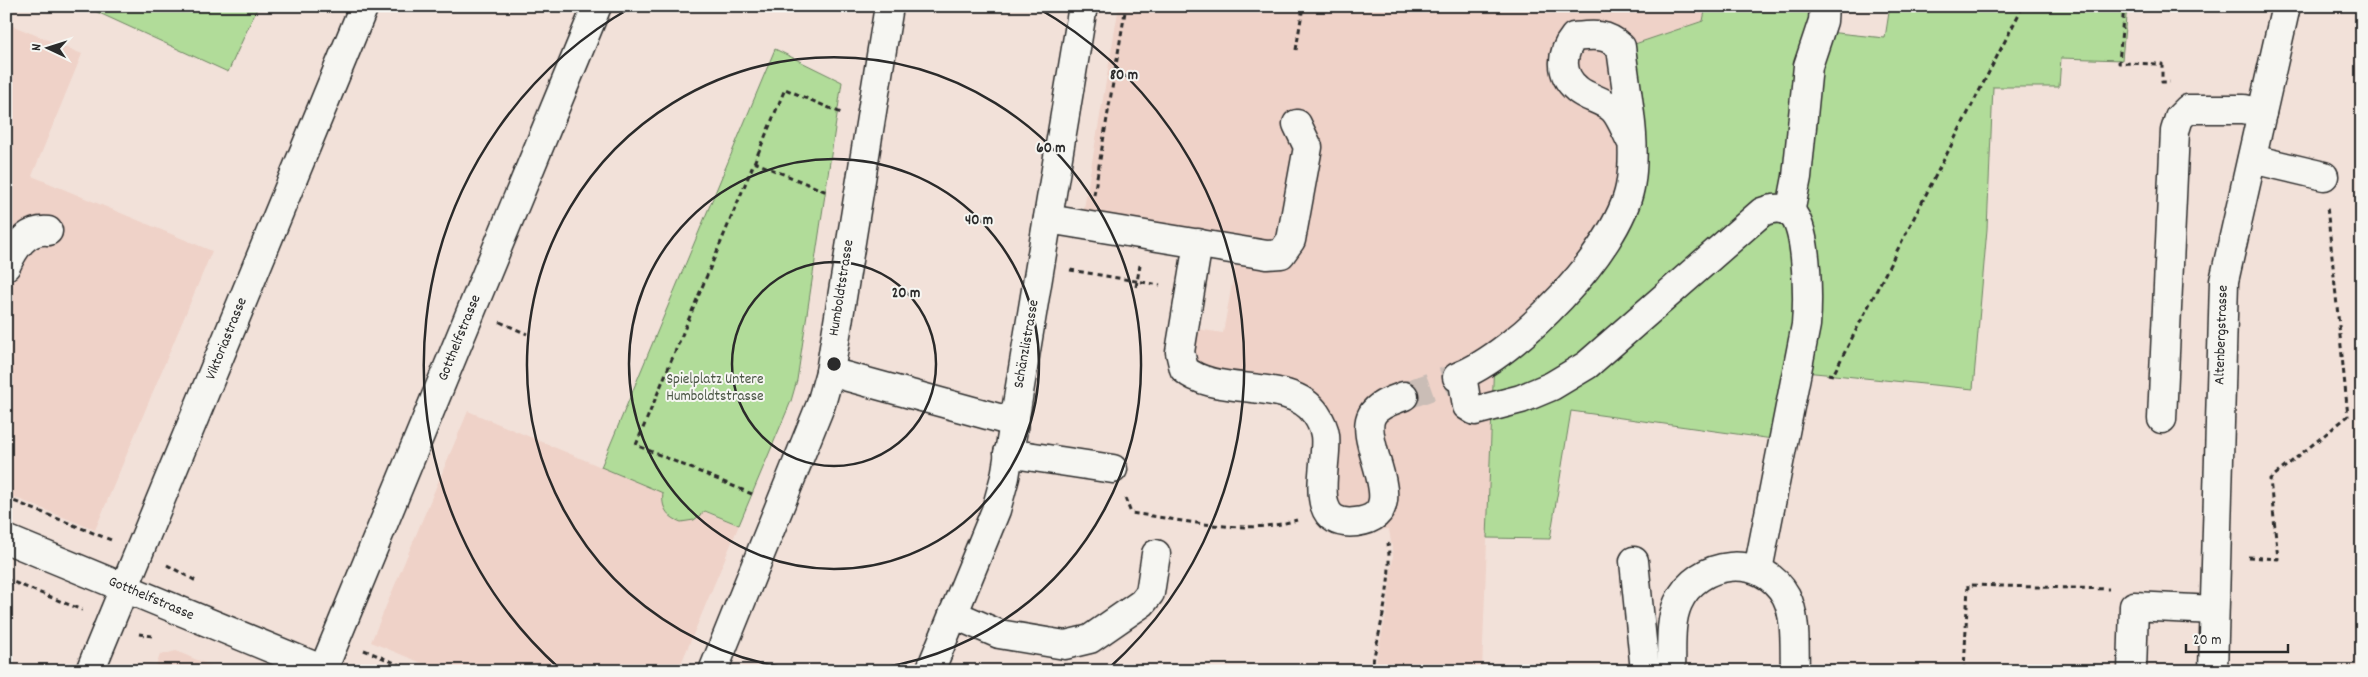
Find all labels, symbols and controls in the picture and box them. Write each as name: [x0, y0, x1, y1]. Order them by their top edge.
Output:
north arrow: [22, 22, 72, 72]
text: N: [27, 43, 47, 51]
text: 80 m: [1110, 65, 1138, 87]
text: 60 m: [1036, 138, 1066, 160]
text: 40 m: [965, 210, 993, 232]
street label: Humboldtstrasse: [824, 238, 861, 338]
text: 20 m: [892, 283, 920, 305]
street label: Altenbergstrasse: [2209, 284, 2235, 385]
street label: Gotthelfstrasse: [433, 291, 487, 384]
street label: Viktoriastrasse: [200, 294, 254, 384]
street label: Schänzlistrasse: [1008, 298, 1046, 390]
centre of rings: [825, 355, 843, 373]
park label: Spielplatz Untere Humboldtstrasse: [666, 369, 764, 408]
street label: Gotthelfstrasse: [105, 571, 198, 627]
scale bar: [2186, 622, 2288, 654]
text: 20 m: [2193, 630, 2221, 652]

